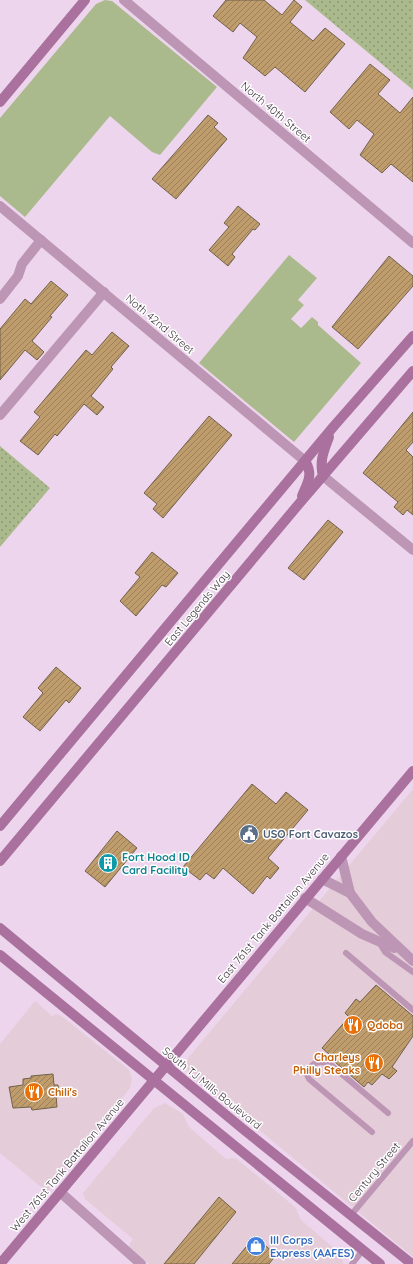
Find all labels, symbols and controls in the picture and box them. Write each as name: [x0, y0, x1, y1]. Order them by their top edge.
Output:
street label: North 40th Street: [238, 79, 314, 146]
street label: Noth 42nd Street: [123, 291, 197, 357]
street label: East Legends Way: [161, 567, 233, 649]
public building icon: USO Fort Cavazos: [238, 823, 260, 845]
place label: USO Fort Cavazos: [263, 827, 358, 841]
place label: Fort Hood ID Card Facility: [122, 850, 190, 877]
street label: East 761st Tank Battalion Avenue: [214, 850, 332, 986]
building icon: Fort Hood ID Card Facility: [97, 852, 119, 874]
restaurant icon: Qdoba: [342, 1014, 364, 1036]
place label: Qdoba: [367, 1018, 403, 1032]
street label: South TJ Mills Boulevard: [160, 1044, 264, 1132]
place label: Charleys Philly Steaks: [293, 1050, 360, 1077]
restaurant icon: Charleys Philly Steaks: [363, 1052, 385, 1074]
restaurant icon: Chili's: [23, 1081, 45, 1103]
place label: Chili's: [48, 1085, 77, 1099]
street label: West 761st Tank Battalion Avenue: [7, 1096, 127, 1234]
street label: Century Street: [345, 1139, 403, 1205]
place label: III Corps Express (AAFES): [270, 1233, 354, 1260]
shop icon: III Corps Express (AAFES): [245, 1235, 267, 1257]

